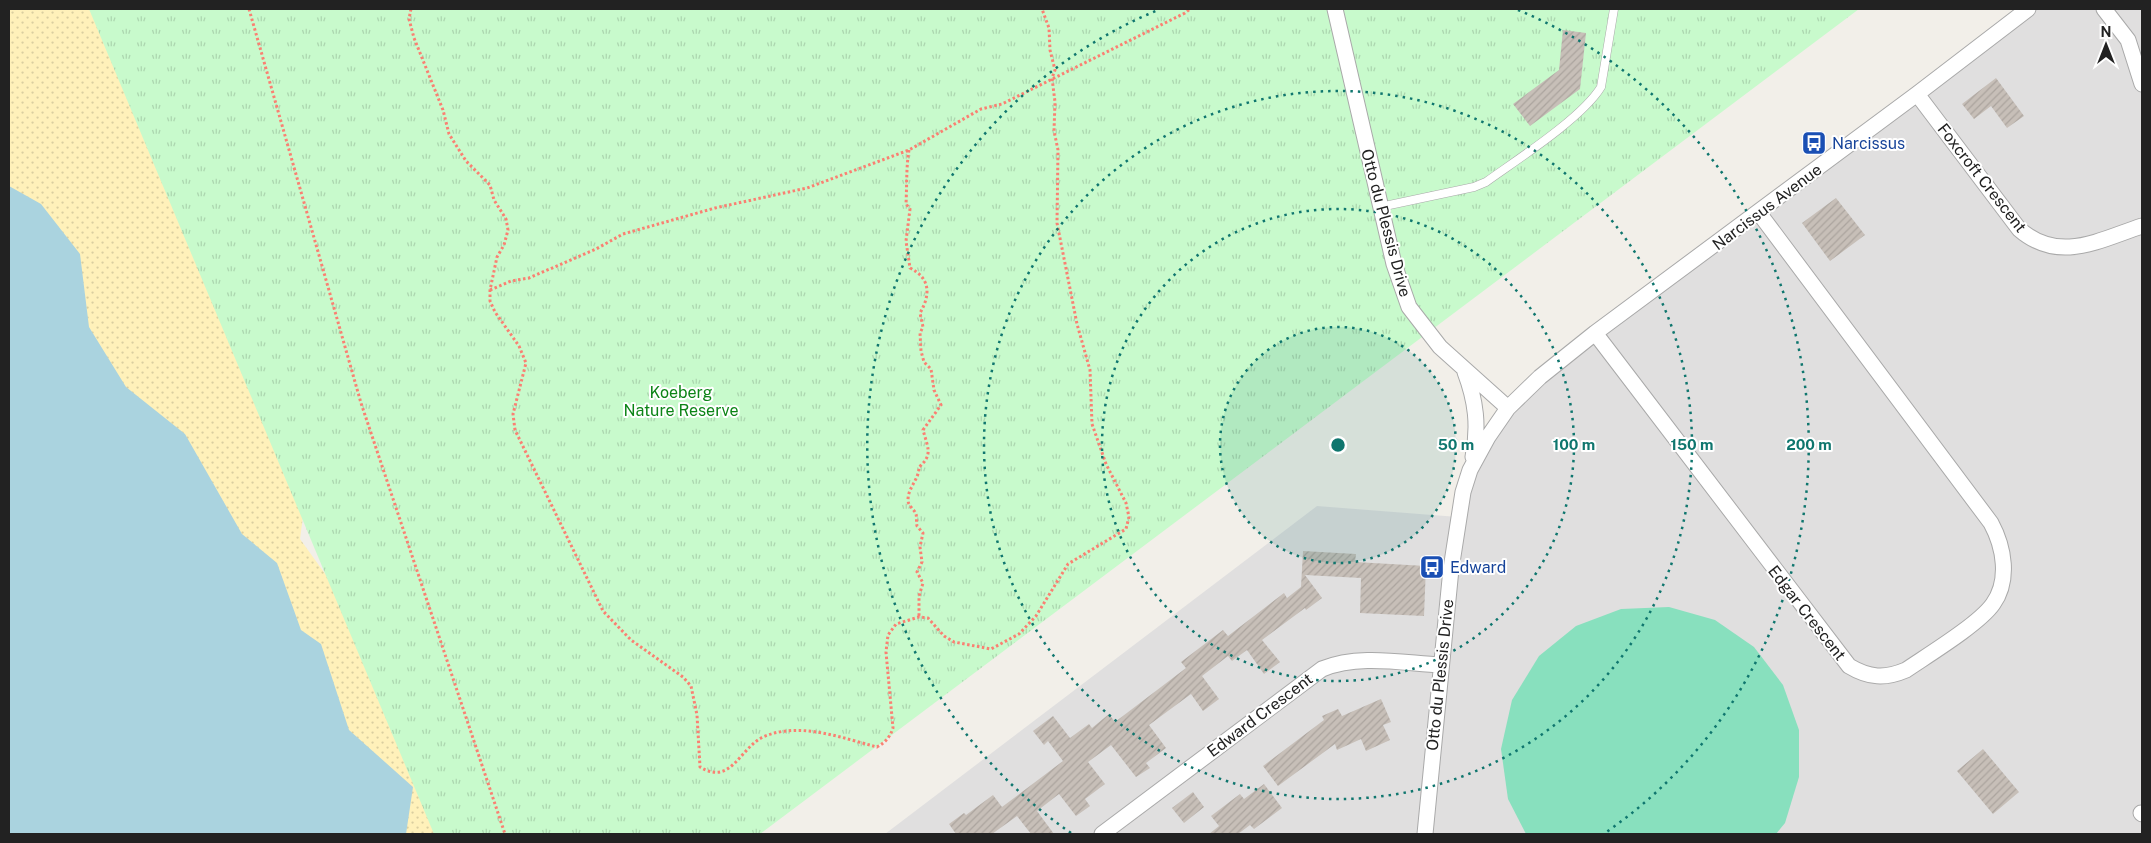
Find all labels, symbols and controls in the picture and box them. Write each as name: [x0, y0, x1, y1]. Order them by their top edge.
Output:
north arrow: [2081, 20, 2131, 70]
text: N: [2101, 24, 2111, 40]
street label: Foxcroft Crescent: [1934, 120, 2030, 236]
bus stop icon: Narcissus: [1801, 130, 1827, 156]
place label: Narcissus: [1832, 134, 1905, 153]
street label: Otto du Plessis Drive: [1357, 147, 1415, 299]
street label: Narcissus Avenue: [1709, 160, 1825, 254]
park label: Koeberg Nature Reserve: [623, 383, 739, 420]
centre of rings: [1329, 436, 1347, 454]
text: 50 m: [1438, 436, 1474, 453]
text: 100 m: [1553, 436, 1595, 453]
text: 150 m: [1670, 436, 1714, 453]
text: 200 m: [1786, 436, 1832, 453]
bus stop icon: Edward: [1419, 554, 1445, 580]
place label: Edward: [1450, 558, 1506, 577]
street label: Edgar Crescent: [1764, 562, 1850, 664]
street label: Otto du Plessis Drive: [1423, 598, 1457, 752]
street label: Edward Crescent: [1204, 669, 1316, 761]

